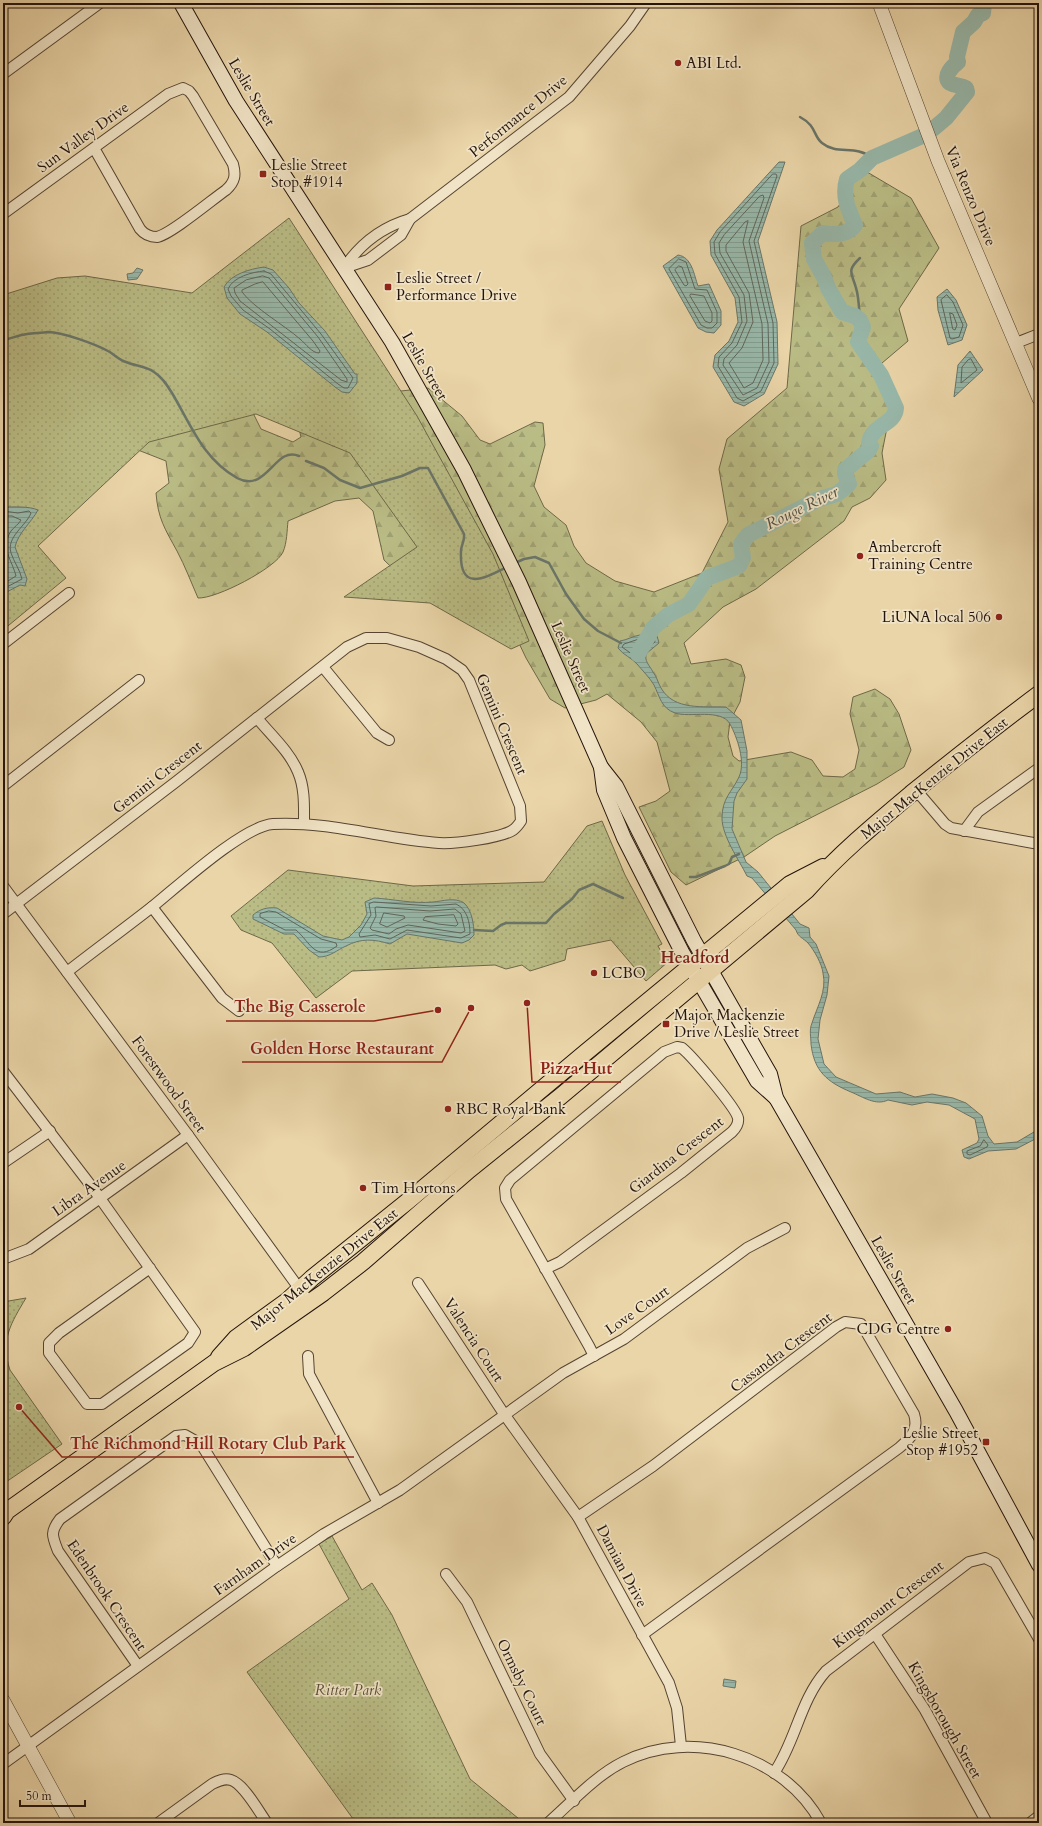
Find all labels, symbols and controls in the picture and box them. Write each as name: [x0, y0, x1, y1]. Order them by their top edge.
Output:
place label: ABI Ltd.: [686, 53, 742, 73]
street label: Leslie Street: [224, 54, 280, 130]
marker: ABI Ltd.: [673, 58, 683, 68]
street label: Performance Drive: [465, 70, 571, 162]
street label: Sun Valley Drive: [33, 97, 133, 177]
street label: Via Renzo Drive: [941, 143, 1001, 249]
place label: Leslie Street Stop #1914: [271, 155, 347, 192]
marker: Leslie Street Stop #1914: [258, 169, 268, 179]
place label: Leslie Street / Performance Drive: [396, 268, 517, 305]
marker: Leslie Street / Performance Drive: [383, 282, 393, 292]
street label: Leslie Street: [397, 328, 453, 404]
water label: Rouge River: [762, 481, 843, 535]
place label: Ambercroft Training Centre: [868, 537, 973, 574]
marker: Ambercroft Training Centre: [855, 551, 865, 561]
place label: LiUNA local 506: [882, 607, 991, 627]
marker: LiUNA local 506: [994, 612, 1004, 622]
street label: Leslie Street: [546, 618, 596, 696]
street label: Gemini Crescent: [472, 670, 532, 778]
street label: Major MacKenzie Drive East: [856, 712, 1012, 844]
street label: Gemini Crescent: [108, 736, 206, 818]
district label: Headford: [661, 947, 729, 969]
place label: LCBO: [602, 963, 646, 983]
marker: LCBO: [589, 968, 599, 978]
callout: The Big Casserole: [226, 993, 374, 1021]
text: The Big Casserole: [234, 996, 366, 1018]
place label: Major Mackenzie Drive / Leslie Street: [674, 1005, 799, 1042]
marker: Major Mackenzie Drive / Leslie Street: [661, 1019, 671, 1029]
street label: Forestwood Street: [127, 1032, 211, 1137]
callout: Golden Horse Restaurant: [242, 1034, 442, 1062]
text: Golden Horse Restaurant: [250, 1038, 434, 1060]
callout: Pizza Hut: [532, 1054, 621, 1082]
text: Pizza Hut: [540, 1058, 612, 1080]
place label: RBC Royal Bank: [456, 1099, 566, 1119]
marker: RBC Royal Bank: [443, 1104, 453, 1114]
street label: Giardina Crescent: [625, 1112, 728, 1198]
street label: Libra Avenue: [48, 1155, 130, 1221]
place label: Tim Hortons: [371, 1178, 455, 1198]
marker: Tim Hortons: [358, 1183, 368, 1193]
street label: Major MacKenzie Drive East: [246, 1203, 402, 1335]
street label: Leslie Street: [866, 1232, 922, 1308]
street label: Love Court: [601, 1281, 673, 1339]
street label: Valencia Court: [439, 1294, 509, 1386]
street label: Cassandra Crescent: [726, 1307, 836, 1397]
place label: CDG Centre: [857, 1319, 940, 1339]
marker: CDG Centre: [943, 1324, 953, 1334]
place label: Leslie Street Stop #1952: [902, 1423, 978, 1460]
callout: The Richmond Hill Rotary Club Park: [62, 1429, 354, 1457]
text: The Richmond Hill Rotary Club Park: [70, 1433, 346, 1455]
marker: Leslie Street Stop #1952: [981, 1437, 991, 1447]
street label: Damian Drive: [592, 1521, 652, 1611]
street label: Farnham Drive: [210, 1528, 301, 1600]
street label: Edenbrook Crescent: [62, 1535, 152, 1655]
street label: Kingmount Crescent: [828, 1555, 948, 1652]
street label: Ormsby Court: [492, 1635, 552, 1729]
street label: Kingsborough Street: [903, 1658, 987, 1782]
park label: Ritter Park: [315, 1680, 382, 1700]
scale bar: [20, 1782, 85, 1808]
text: 50 m: [26, 1788, 53, 1804]

